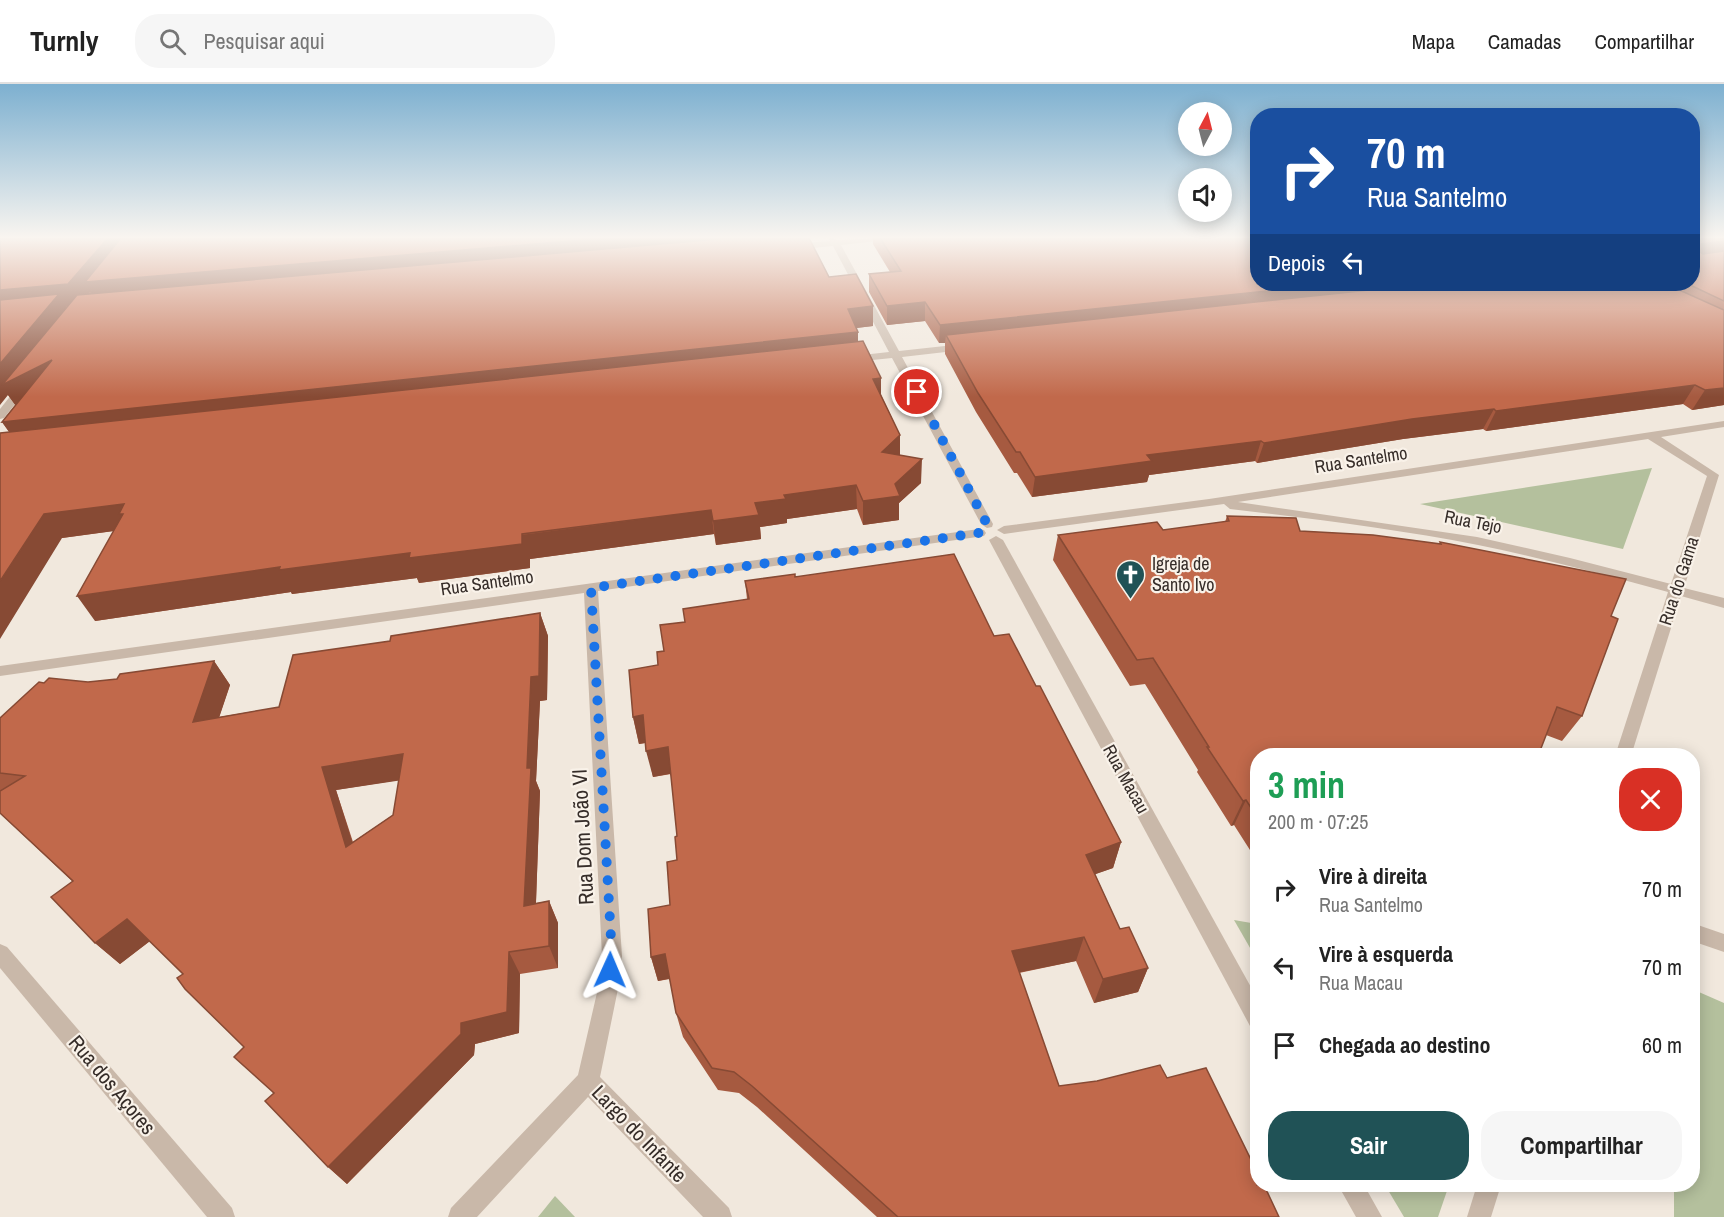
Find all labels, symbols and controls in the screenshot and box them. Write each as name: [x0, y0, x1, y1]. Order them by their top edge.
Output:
search box: [135, 14, 555, 68]
text: Turnly: [30, 22, 99, 60]
icon: search: [156, 25, 189, 58]
text: Pesquisar aqui: [204, 26, 325, 56]
text: Mapa: [1412, 27, 1455, 56]
text: Camadas: [1488, 27, 1561, 56]
text: Compartilhar: [1594, 27, 1694, 56]
north arrow: [1178, 102, 1232, 156]
map controls: [1178, 102, 1232, 222]
text: 70 m: [1367, 125, 1446, 181]
icon: right: [1268, 132, 1346, 210]
button: sound: [1178, 168, 1232, 222]
text: Rua Santelmo: [1367, 179, 1507, 215]
icon: left: [1337, 246, 1370, 279]
text: Depois: [1268, 248, 1325, 278]
pin: [891, 366, 942, 417]
icon: arrive: [900, 375, 933, 408]
street label: Rua Santelmo: [1313, 440, 1409, 479]
street label: Rua Tejo: [1442, 504, 1504, 539]
street label: Rua do Gama: [1652, 533, 1705, 628]
place label: Igreja de Santo Ivo: [1152, 551, 1214, 597]
church icon: Igreja de Santo Ivo: [1115, 558, 1147, 600]
street label: Rua Santelmo: [439, 564, 535, 601]
street label: Rua Macau: [1097, 740, 1156, 818]
text: 3 min: [1268, 761, 1345, 809]
street label: Rua Dom João VI: [564, 768, 601, 906]
button: close: [1619, 768, 1682, 831]
text: 200 m · 07:25: [1268, 808, 1368, 835]
text: Vire à direita: [1319, 861, 1427, 891]
icon: right: [1268, 873, 1301, 906]
text: 70 m: [1642, 874, 1682, 904]
text: Rua Santelmo: [1319, 891, 1423, 918]
position arrow: [578, 938, 642, 1002]
text: Vire à esquerda: [1319, 939, 1453, 969]
icon: left: [1268, 951, 1301, 984]
text: 70 m: [1642, 952, 1682, 982]
text: Rua Macau: [1319, 969, 1403, 996]
street label: Rua dos Açores: [62, 1029, 163, 1141]
icon: arrive: [1268, 1029, 1301, 1062]
text: Chegada ao destino: [1319, 1030, 1490, 1060]
text: 60 m: [1642, 1030, 1682, 1060]
street label: Largo do Infante: [585, 1078, 693, 1189]
button: Sair: [1268, 1111, 1469, 1180]
button: Compartilhar: [1481, 1111, 1682, 1180]

